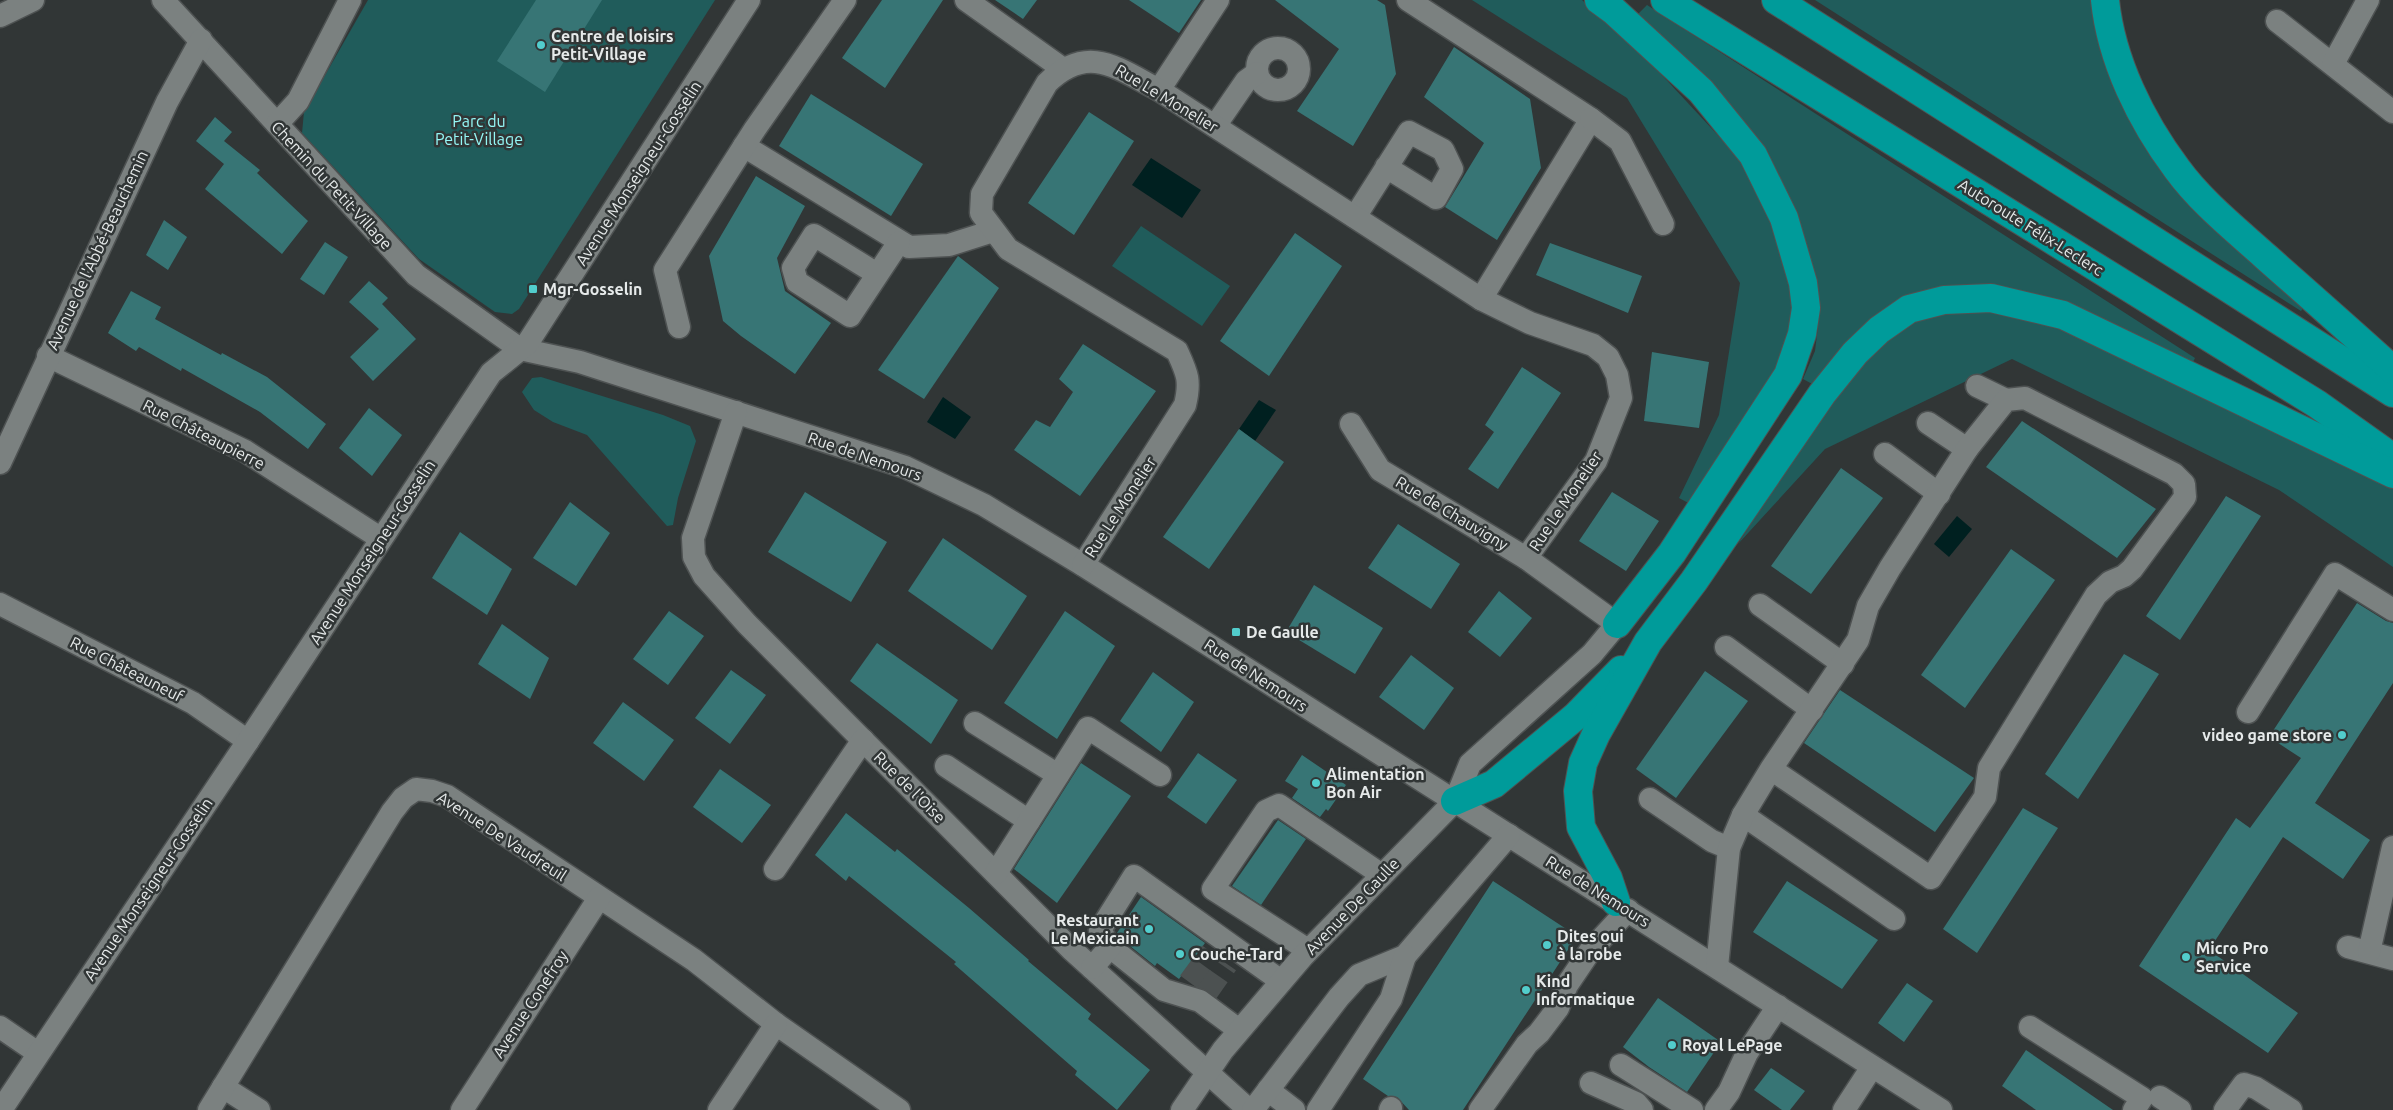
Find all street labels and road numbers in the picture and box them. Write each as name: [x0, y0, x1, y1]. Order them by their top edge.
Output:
street label: Rue Le Monelier: [1112, 60, 1222, 136]
street label: Avenue Monseigneur-Gosselin: [572, 77, 704, 269]
street label: Chemin du Petit-Village: [268, 117, 396, 253]
street label: Avenue de l'Abbé-Beauchemin: [43, 148, 151, 352]
street label: Autoroute Félix-Leclerc: [1955, 175, 2107, 279]
street label: Rue Châteaupierre: [140, 396, 268, 472]
street label: Rue de Nemours: [806, 428, 924, 484]
street label: Rue Le Monelier: [1525, 448, 1605, 554]
street label: Rue Le Monelier: [1081, 453, 1159, 561]
street label: Avenue Monseigneur-Gosselin: [306, 456, 438, 648]
street label: Rue de Chauvigny: [1393, 472, 1511, 554]
street label: Rue Châteauneuf: [67, 633, 187, 706]
street label: Rue de Nemours: [1201, 635, 1311, 715]
street label: Rue de l'Oise: [871, 748, 949, 826]
street label: Avenue De Vaudreuil: [434, 788, 570, 884]
street label: Avenue Monseigneur-Gosselin: [80, 794, 216, 984]
street label: Rue de Nemours: [1543, 852, 1653, 930]
street label: Avenue De Gaulle: [1302, 854, 1402, 958]
street label: Avenue Conefroy: [489, 947, 571, 1061]

